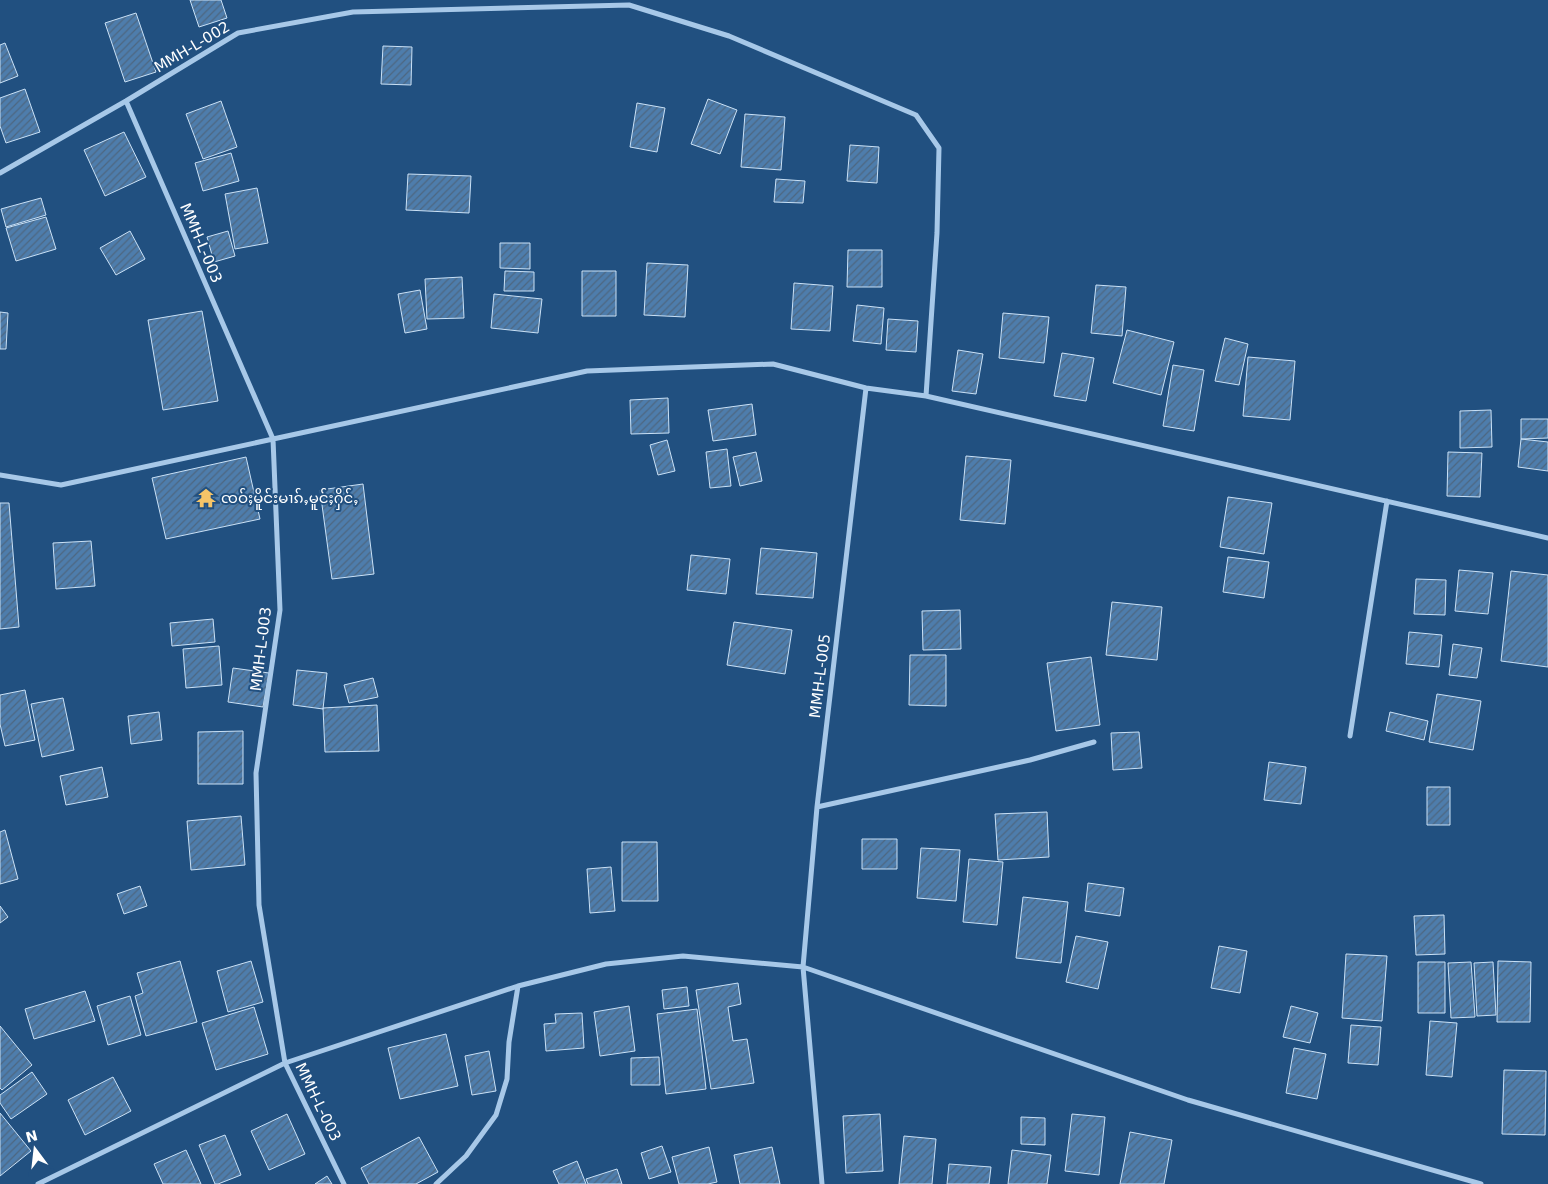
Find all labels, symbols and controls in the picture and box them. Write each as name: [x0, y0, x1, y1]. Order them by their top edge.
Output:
street label: MMH-L-002: [151, 17, 233, 77]
street label: MMH-L-003: [176, 200, 226, 286]
temple icon: ၸဝ်ႈမိူင်းမၢၵ်ႇမူင်ႈႁိင်ႇ: [195, 487, 217, 509]
place label: ၸဝ်ႈမိူင်းမၢၵ်ႇမူင်ႈႁိင်ႇ: [221, 488, 358, 510]
street label: MMH-L-003: [247, 606, 275, 692]
street label: MMH-L-005: [806, 633, 834, 719]
street label: MMH-L-003: [291, 1060, 345, 1144]
north arrow: [10, 1124, 60, 1174]
text: N: [24, 1127, 39, 1146]

